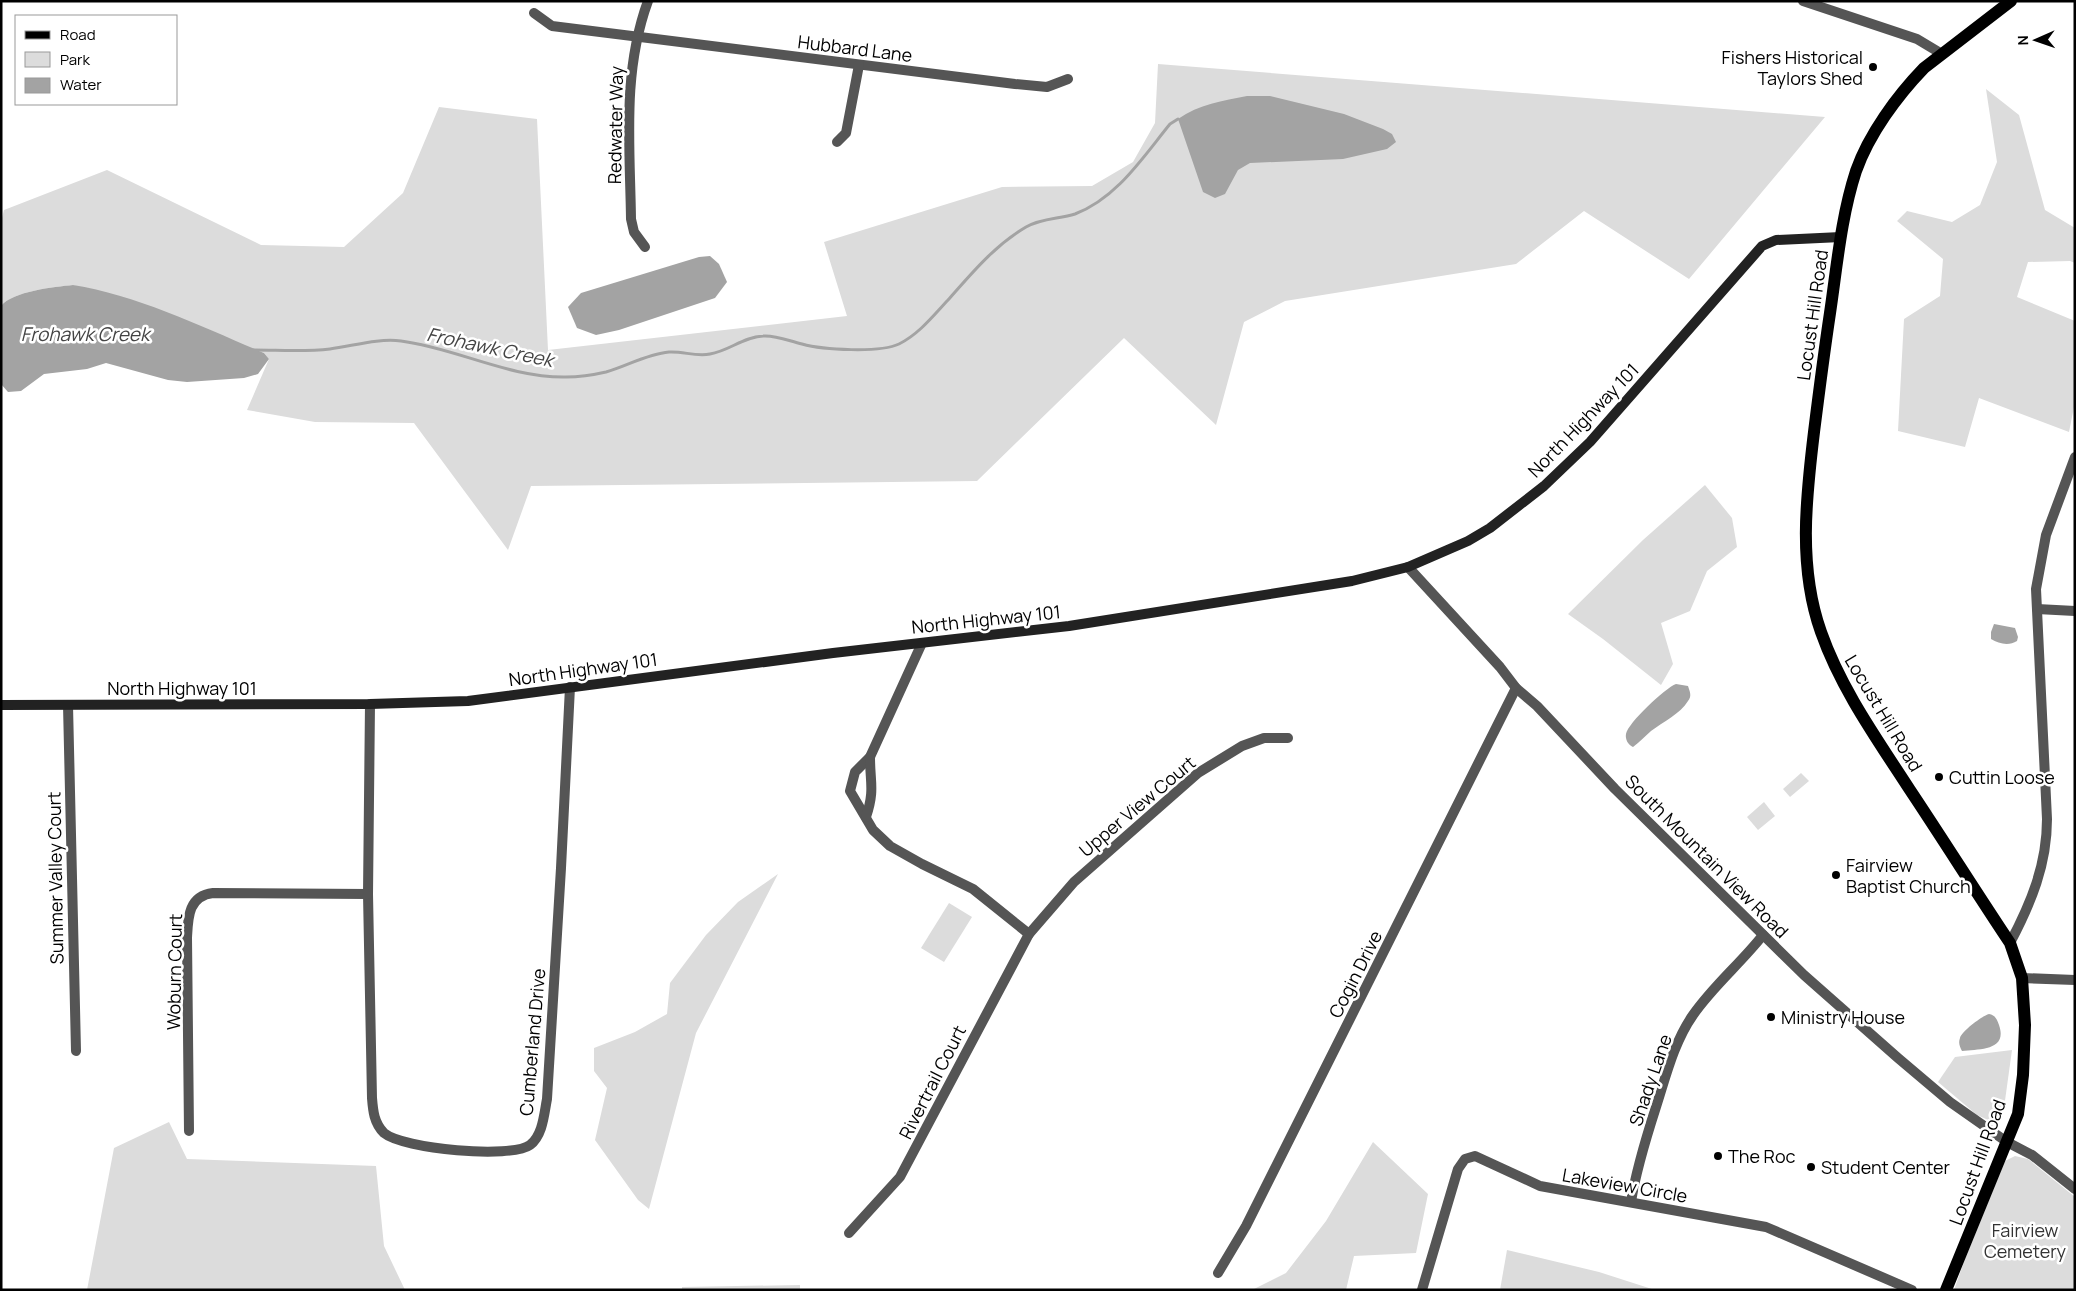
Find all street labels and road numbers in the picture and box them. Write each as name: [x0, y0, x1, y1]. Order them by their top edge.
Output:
street label: Hubbard Lane: [796, 29, 914, 67]
street label: Redwater Way: [602, 65, 628, 184]
street label: Locust Hill Road: [1791, 248, 1833, 382]
street label: North Highway 101: [1522, 358, 1644, 482]
street label: North Highway 101: [910, 599, 1062, 639]
street label: North Highway 101: [507, 647, 659, 691]
street label: Locust Hill Road: [1840, 650, 1928, 776]
street label: North Highway 101: [107, 676, 257, 700]
street label: Upper View Court: [1074, 750, 1200, 862]
street label: South Mountain View Road: [1620, 769, 1794, 943]
street label: Summer Valley Court: [41, 791, 69, 965]
street label: Woburn Court: [161, 914, 187, 1030]
street label: Cogin Drive: [1323, 926, 1387, 1022]
street label: Cumberland Drive: [514, 967, 550, 1117]
street label: Rivertrail Court: [893, 1021, 971, 1143]
street label: Shady Lane: [1623, 1031, 1677, 1129]
street label: Locust Hill Road: [1943, 1096, 2011, 1228]
street label: Lakeview Circle: [1560, 1162, 1690, 1208]

